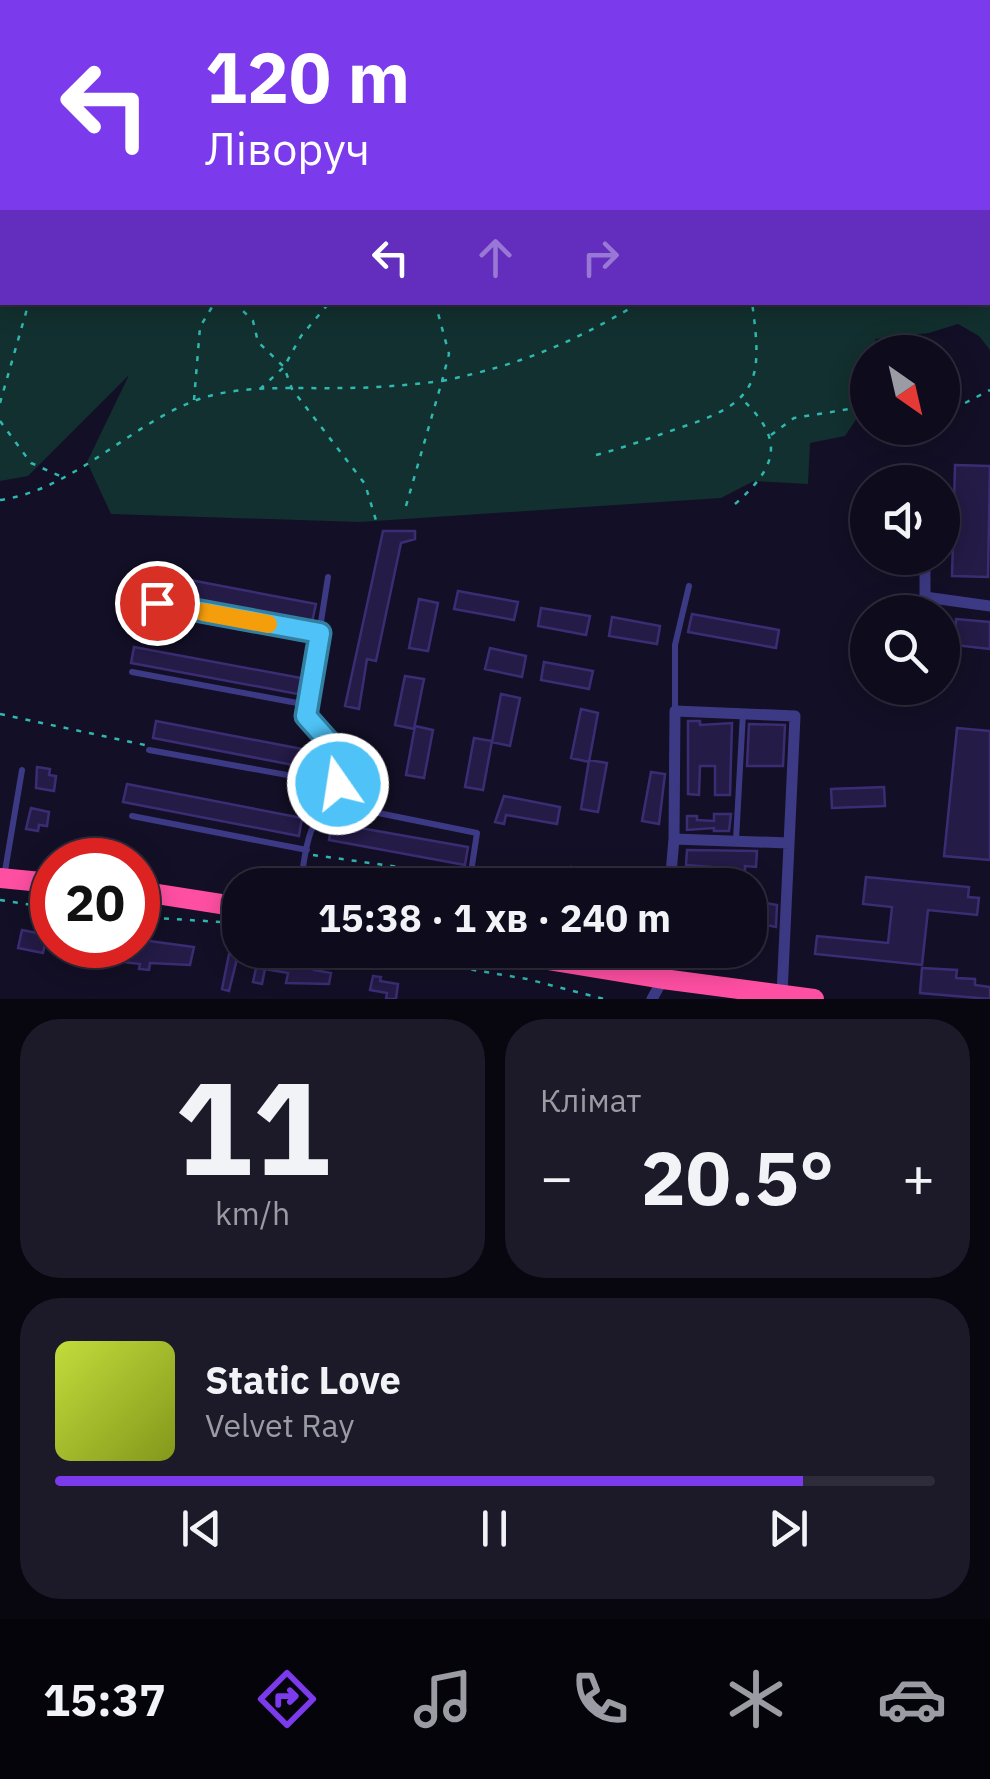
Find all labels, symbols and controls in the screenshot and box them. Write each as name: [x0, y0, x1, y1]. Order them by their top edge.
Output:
text: 120 m: [205, 31, 410, 122]
icon: left: [40, 40, 170, 170]
text: Ліворуч: [205, 119, 370, 177]
icon: left: [363, 230, 418, 285]
icon: ahead: [468, 230, 523, 285]
icon: right: [573, 230, 628, 285]
north arrow: [850, 335, 960, 445]
map controls: [850, 335, 960, 705]
button: sound: [850, 465, 960, 575]
pin: [115, 561, 200, 646]
icon: arrive: [130, 576, 185, 631]
button: search: [850, 595, 960, 705]
position arrow: [286, 732, 390, 836]
speed limit sign: 20: [30, 838, 160, 968]
text: 15:38 · 1 хв · 240 m: [318, 893, 671, 942]
text: 11: [174, 1042, 331, 1211]
text: Клімат: [540, 1079, 641, 1121]
text: 20.5°: [641, 1128, 834, 1226]
text: −: [540, 1141, 573, 1212]
text: +: [902, 1141, 935, 1212]
text: km/h: [215, 1192, 290, 1234]
text: Static Love: [205, 1355, 401, 1404]
text: Velvet Ray: [205, 1404, 354, 1446]
icon: previous: [174, 1501, 229, 1556]
icon: pause: [467, 1501, 522, 1556]
icon: next: [761, 1501, 816, 1556]
icon: directions: [252, 1664, 322, 1734]
icon: music: [408, 1664, 478, 1734]
icon: phone: [565, 1664, 635, 1734]
icon: climate: [721, 1664, 791, 1734]
icon: car: [877, 1664, 947, 1734]
text: 15:37: [43, 1670, 166, 1728]

